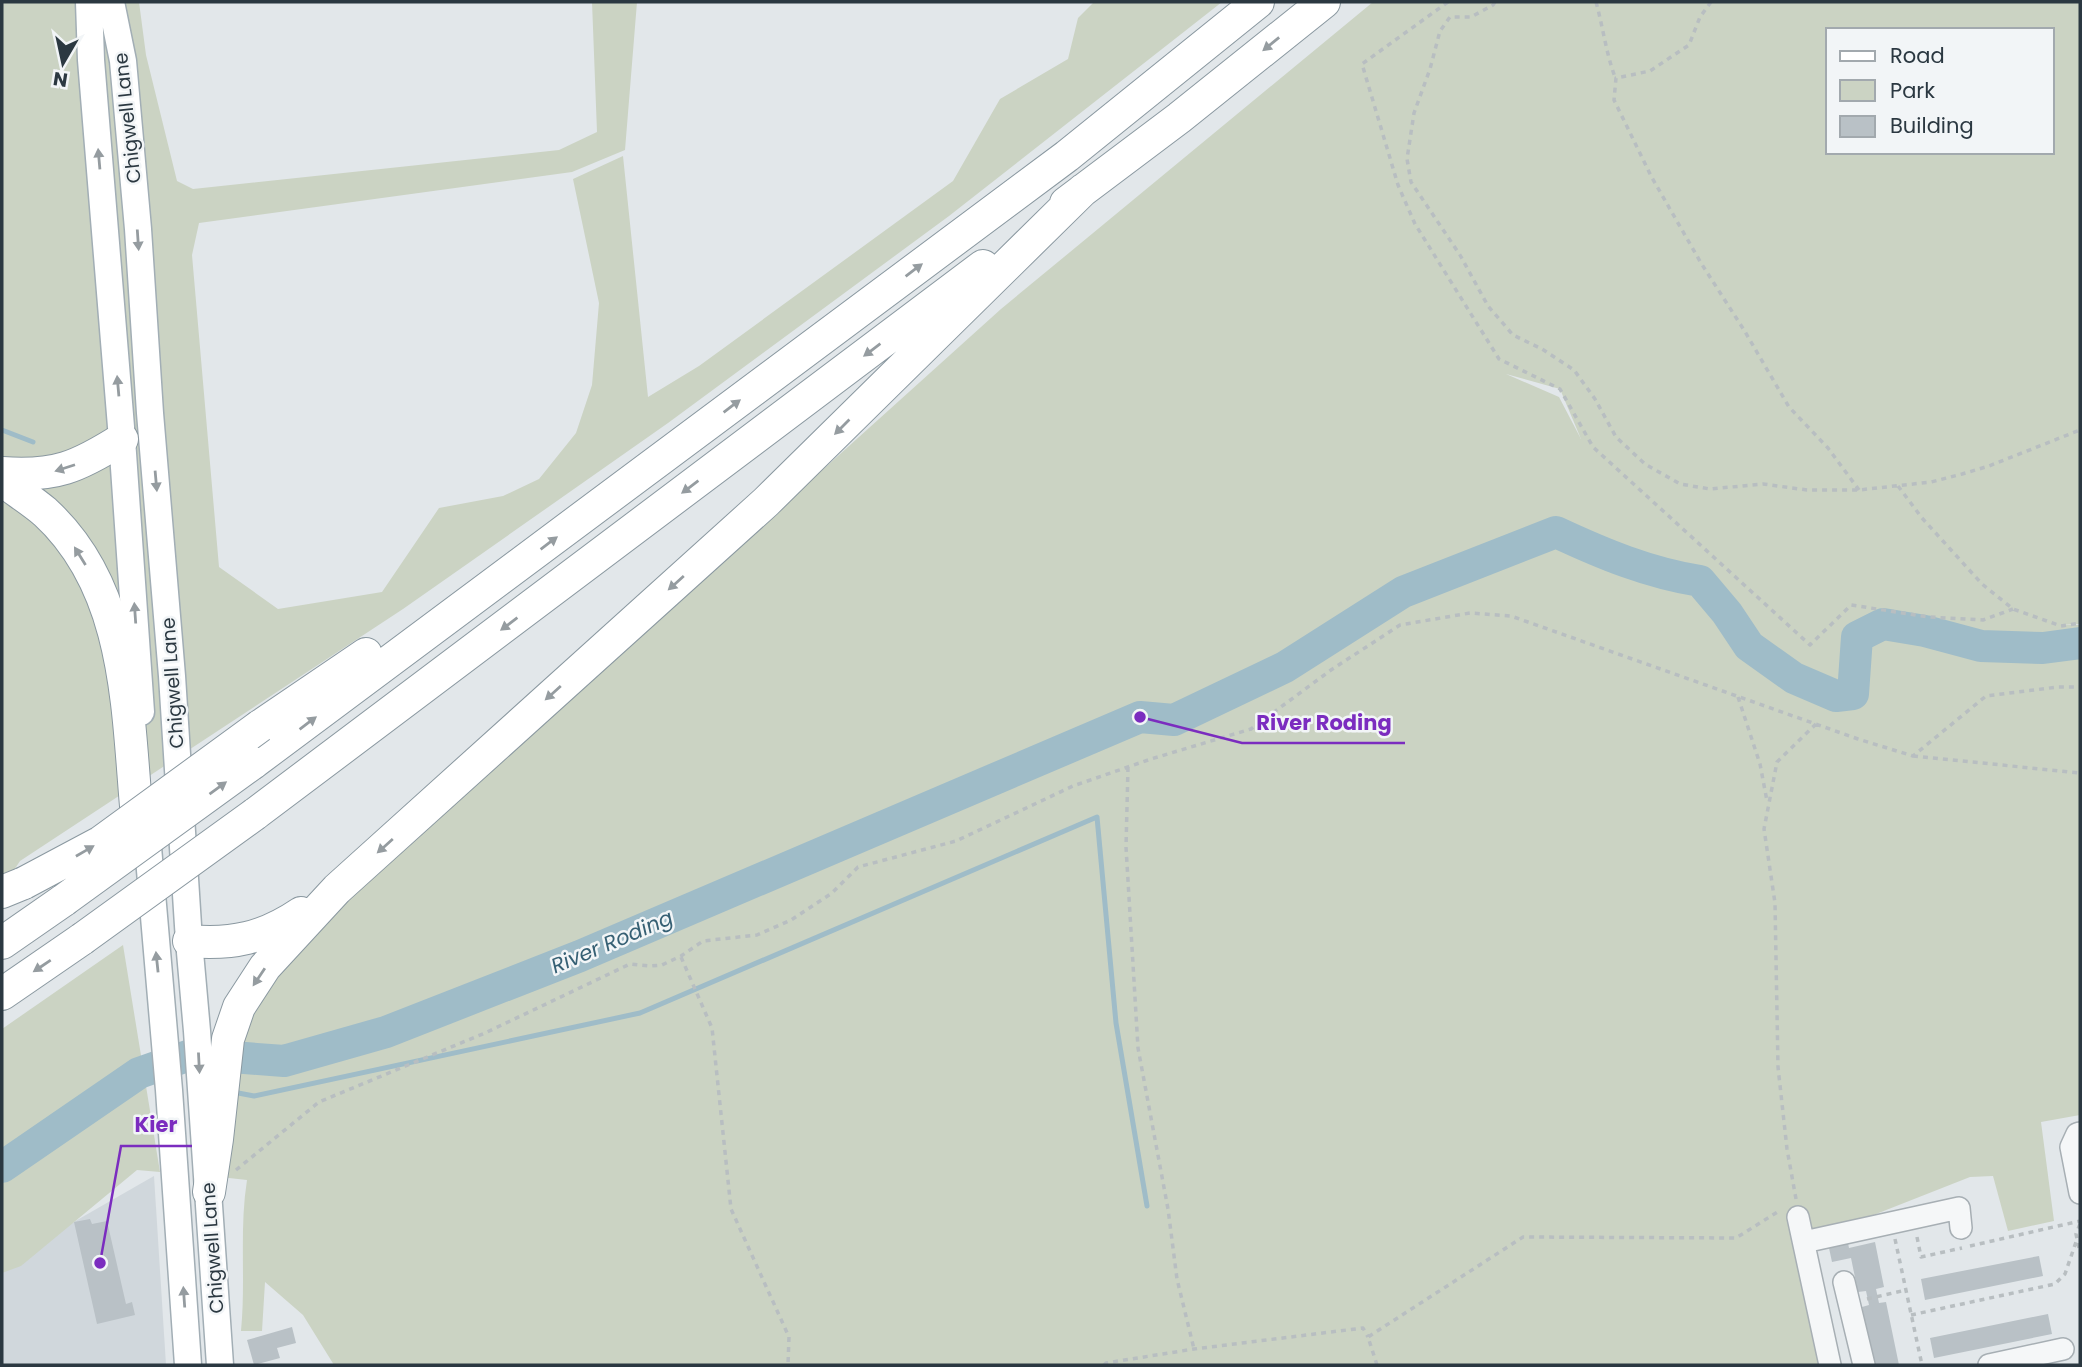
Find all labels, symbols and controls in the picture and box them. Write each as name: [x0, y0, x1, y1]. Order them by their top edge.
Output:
north arrow: [28, 28, 98, 98]
legend: [1826, 28, 2054, 154]
one-way arrow: [1262, 37, 1280, 52]
text: Road: [1890, 41, 1945, 70]
street label: Chigwell Lane: [107, 51, 148, 185]
text: N: [51, 65, 70, 94]
text: Park: [1890, 76, 1935, 105]
text: Building: [1890, 111, 1974, 140]
one-way arrow: [93, 148, 104, 170]
one-way arrow: [133, 229, 144, 251]
one-way arrow: [904, 263, 923, 277]
one-way arrow: [863, 342, 881, 356]
one-way arrow: [112, 375, 123, 397]
one-way arrow: [722, 399, 740, 414]
one-way arrow: [834, 419, 851, 435]
one-way arrow: [55, 463, 76, 474]
one-way arrow: [151, 470, 162, 492]
one-way arrow: [682, 479, 700, 494]
one-way arrow: [540, 535, 558, 550]
one-way arrow: [73, 547, 86, 566]
one-way arrow: [668, 574, 685, 590]
one-way arrow: [129, 602, 140, 624]
one-way arrow: [500, 616, 518, 631]
street label: Chigwell Lane: [154, 617, 191, 749]
one-way arrow: [544, 685, 562, 701]
callout: River Roding: [1242, 701, 1405, 743]
text: River Roding: [1256, 708, 1392, 737]
one-way arrow: [299, 716, 317, 730]
one-way arrow: [209, 781, 227, 795]
one-way arrow: [376, 837, 393, 853]
one-way arrow: [75, 845, 94, 857]
water label: River Roding: [546, 903, 677, 980]
one-way arrow: [151, 951, 162, 973]
one-way arrow: [33, 959, 51, 973]
one-way arrow: [252, 967, 265, 986]
one-way arrow: [194, 1052, 205, 1074]
callout: Kier: [121, 1104, 192, 1146]
text: Kier: [135, 1110, 177, 1139]
street label: Chigwell Lane: [194, 1182, 231, 1314]
one-way arrow: [178, 1286, 189, 1308]

